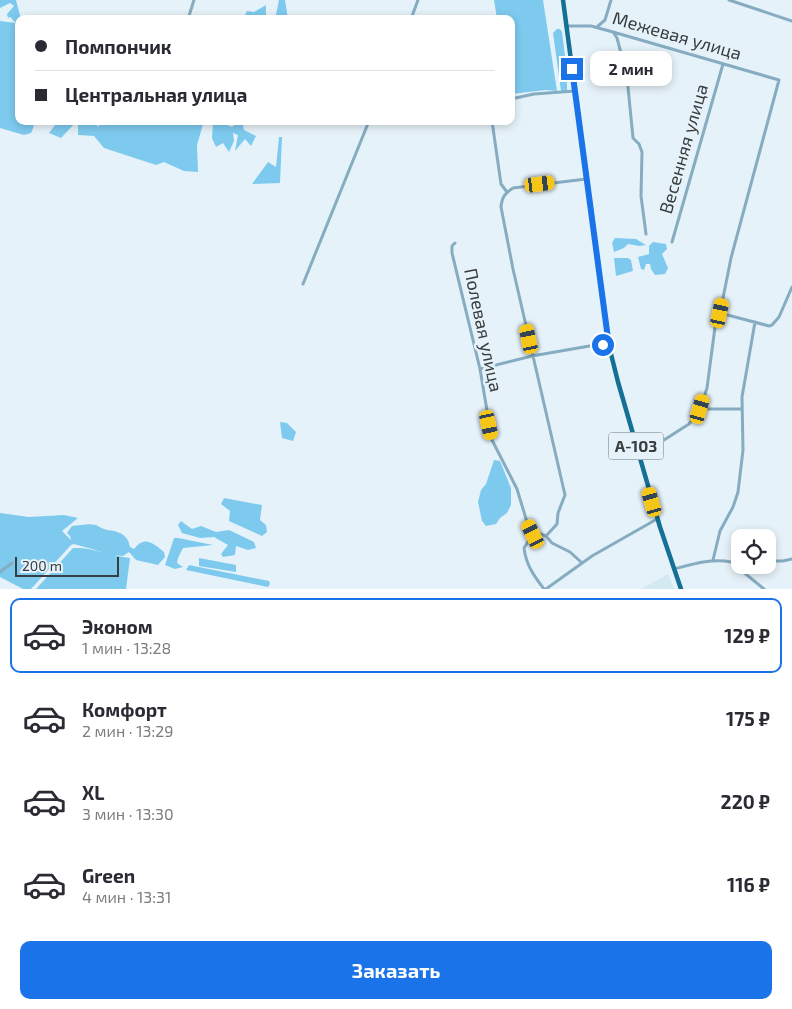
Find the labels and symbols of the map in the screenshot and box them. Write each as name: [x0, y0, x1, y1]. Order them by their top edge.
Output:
street label: Межевая улица: [610, 6, 744, 64]
callout: 2 мин: [590, 52, 672, 86]
route end: [561, 58, 583, 80]
street label: Весенняя улица: [654, 81, 712, 216]
car: [524, 175, 555, 193]
street label: Полевая улица: [460, 266, 508, 394]
car: [709, 297, 730, 329]
car: [518, 323, 539, 355]
route start: [592, 334, 614, 356]
car: [688, 393, 711, 425]
car: [478, 409, 499, 441]
road number: А-103: [608, 432, 664, 460]
car: [640, 486, 663, 518]
car: [519, 517, 546, 551]
scale bar: [15, 554, 119, 577]

